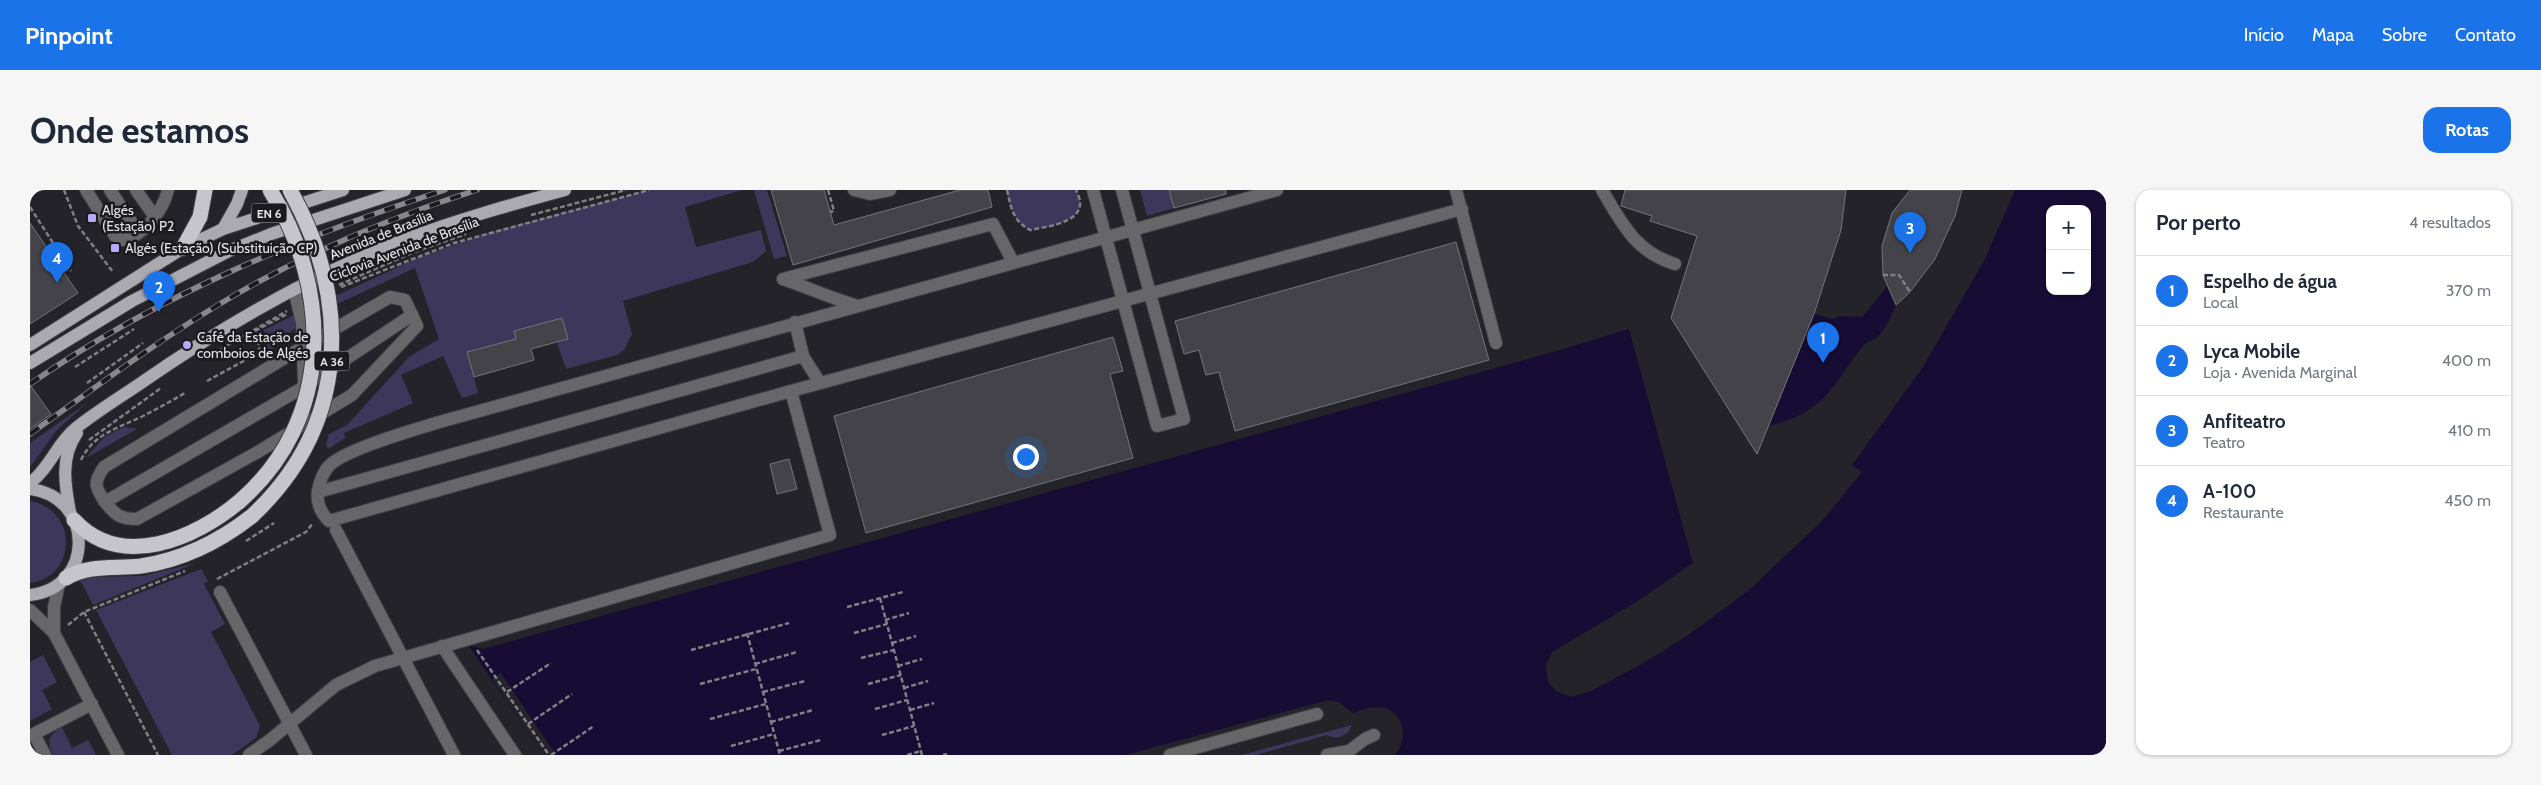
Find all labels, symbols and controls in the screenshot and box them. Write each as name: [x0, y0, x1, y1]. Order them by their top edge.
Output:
text: Pinpoint: [25, 21, 113, 50]
text: Início: [2244, 24, 2284, 46]
text: Mapa: [2312, 24, 2354, 46]
text: Sobre: [2382, 24, 2427, 46]
text: Contato: [2455, 24, 2516, 46]
button: Rotas: [2423, 107, 2511, 153]
text: Onde estamos: [30, 109, 249, 152]
place label: Algés (Estação) P2: [102, 201, 174, 235]
road number: EN 6: [252, 203, 286, 222]
map controls: [2046, 205, 2091, 295]
button: +: [2046, 205, 2091, 250]
street label: Avenida de Brasília: [327, 206, 435, 264]
text: Por perto: [2156, 210, 2241, 235]
marker: Algés (Estação) P2: [86, 212, 98, 224]
street label: Ciclovia Avenida de Brasília: [327, 212, 482, 286]
pin: 3: [1894, 212, 1926, 253]
text: 4 resultados: [2409, 213, 2491, 232]
place label: Algés (Estação) (Substituição CP): [125, 239, 318, 257]
pin: 4: [41, 242, 73, 283]
marker: Algés (Estação) (Substituição CP): [109, 242, 121, 254]
button: −: [2046, 250, 2091, 295]
text: Espelho de água: [2203, 270, 2337, 293]
pin: 2: [143, 271, 175, 312]
text: 1: [2169, 281, 2175, 300]
text: 370 m: [2446, 281, 2491, 300]
text: Local: [2203, 293, 2238, 312]
pin: 1: [1807, 322, 1839, 363]
place label: Café da Estação de comboios de Algés: [197, 328, 309, 362]
marker: Café da Estação de comboios de Algés: [181, 339, 193, 351]
text: Lyca Mobile: [2203, 340, 2300, 363]
text: 2: [2168, 351, 2176, 370]
text: 400 m: [2442, 351, 2491, 370]
road number: A 36: [314, 352, 350, 370]
text: Loja · Avenida Marginal: [2203, 363, 2357, 382]
text: Anfiteatro: [2203, 410, 2286, 433]
text: 3: [2168, 421, 2176, 440]
text: 410 m: [2448, 421, 2491, 440]
text: Teatro: [2203, 433, 2245, 452]
your location: [1013, 444, 1039, 470]
text: A-100: [2203, 480, 2256, 503]
text: 4: [2167, 491, 2177, 510]
text: 450 m: [2444, 491, 2491, 510]
text: Restaurante: [2203, 503, 2284, 522]

